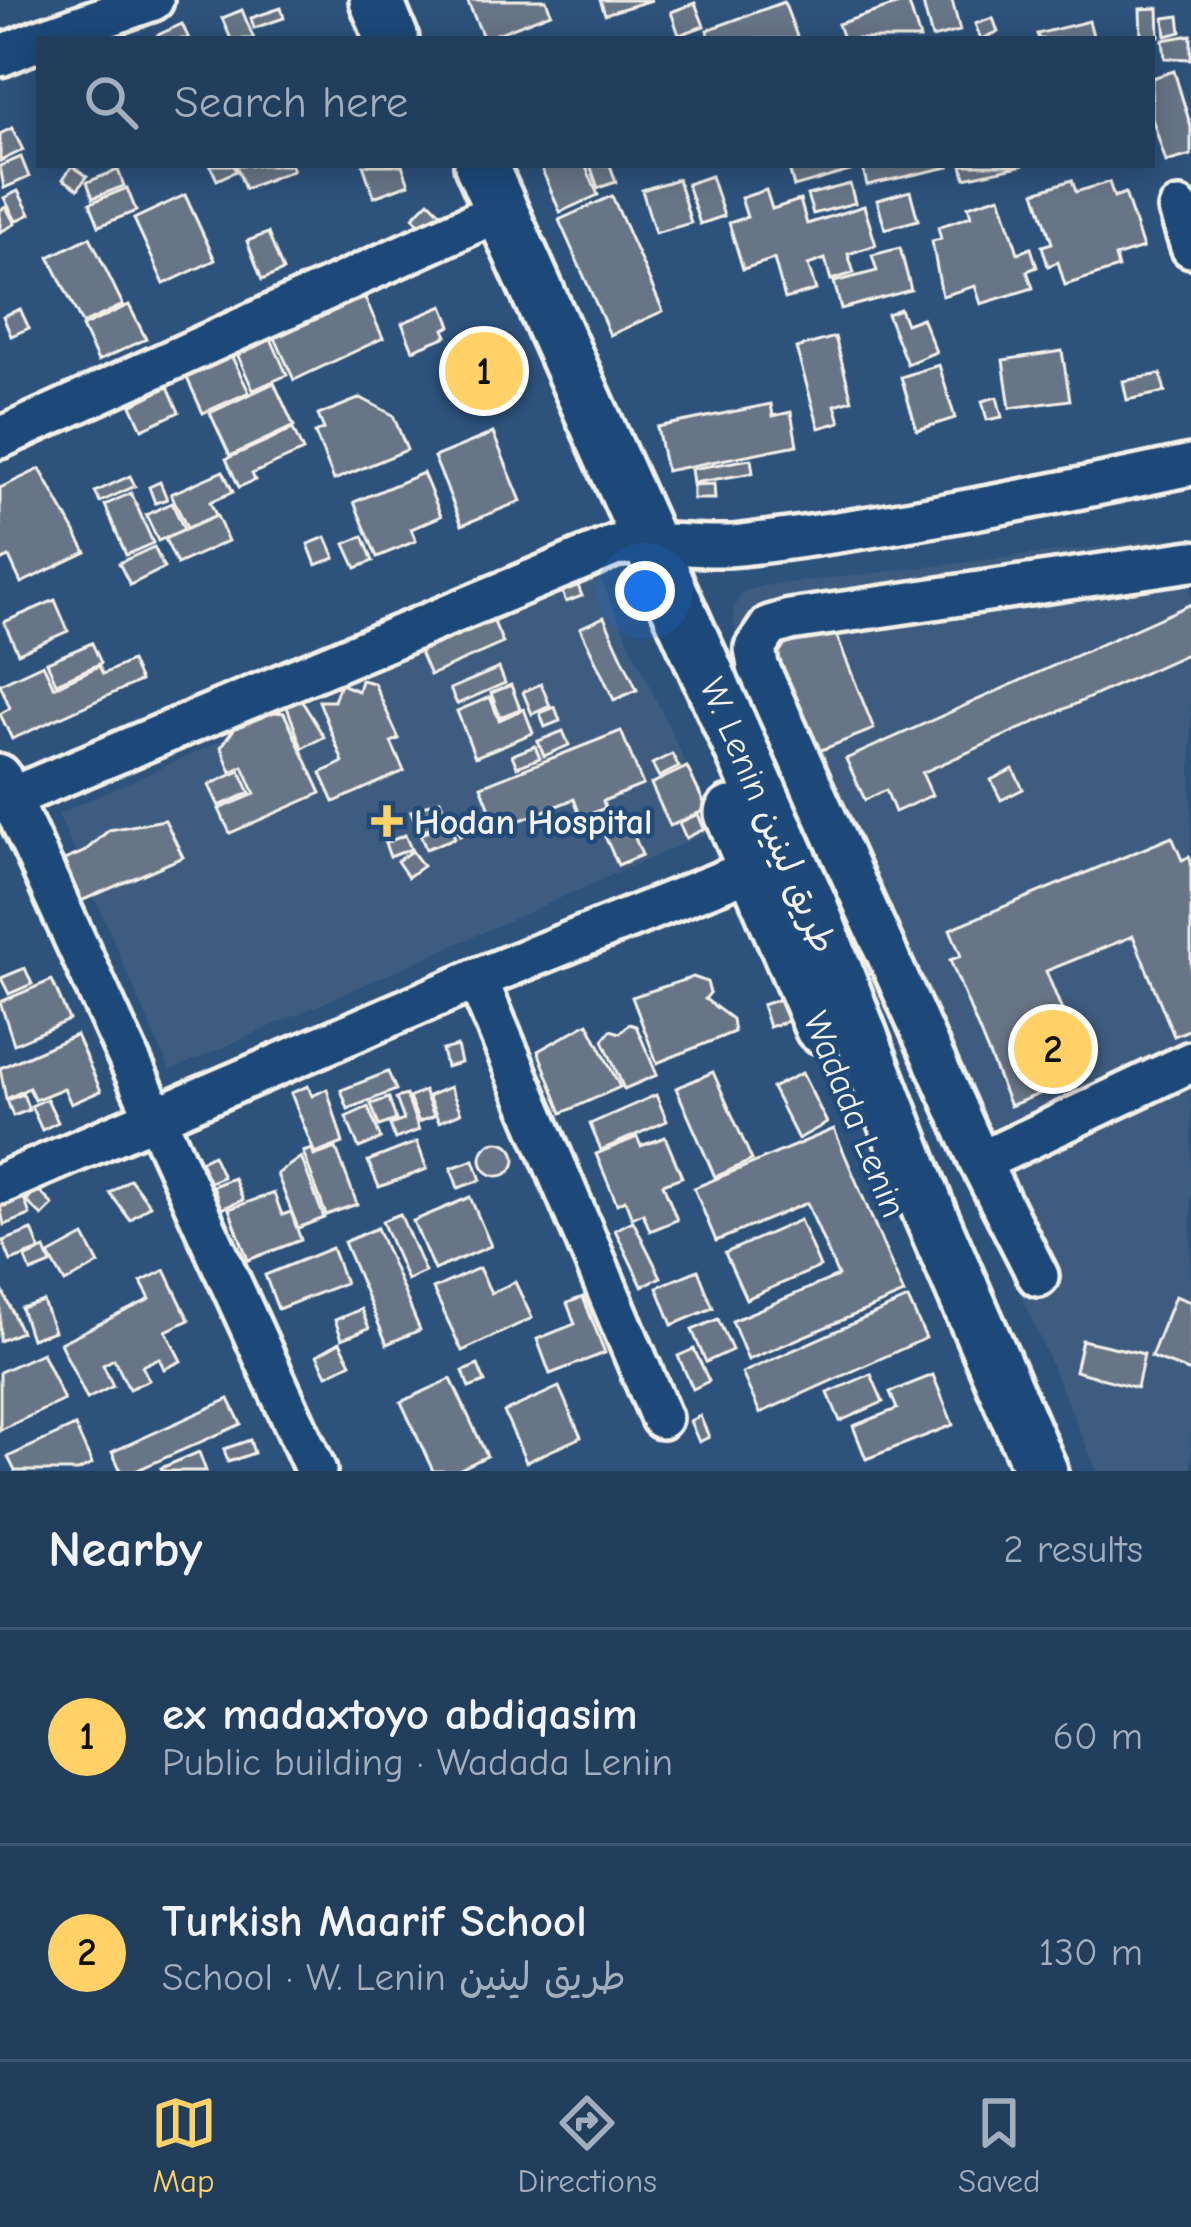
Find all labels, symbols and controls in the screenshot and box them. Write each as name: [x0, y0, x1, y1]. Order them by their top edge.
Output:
search box: [36, 36, 1155, 168]
icon: search: [78, 69, 144, 135]
text: Search here: [174, 76, 408, 128]
pin: 1: [445, 326, 523, 416]
your location: [615, 561, 675, 621]
street label: W. Lenin طريق لينين: [691, 672, 844, 960]
place label: Hodan Hospital: [414, 802, 653, 843]
marker: Hodan Hospital: [371, 805, 403, 837]
pin: 2: [1014, 1004, 1092, 1094]
street label: Wadada Lenin: [795, 1006, 914, 1223]
text: Nearby: [48, 1520, 202, 1579]
text: 2 results: [1003, 1527, 1143, 1572]
text: ex madaxtoyo abdiqasim: [162, 1688, 638, 1740]
text: 1: [79, 1714, 95, 1759]
text: 60 m: [1053, 1714, 1143, 1759]
text: Public building · Wadada Lenin: [162, 1740, 673, 1785]
text: Turkish Maarif School: [162, 1895, 587, 1947]
text: 2: [77, 1930, 97, 1975]
text: 130 m: [1039, 1930, 1143, 1975]
text: School · W. Lenin طريق لينين: [162, 1955, 626, 2000]
tab: Map: [151, 2090, 217, 2200]
tab: Directions: [518, 2090, 657, 2200]
tab: Saved: [958, 2090, 1040, 2200]

